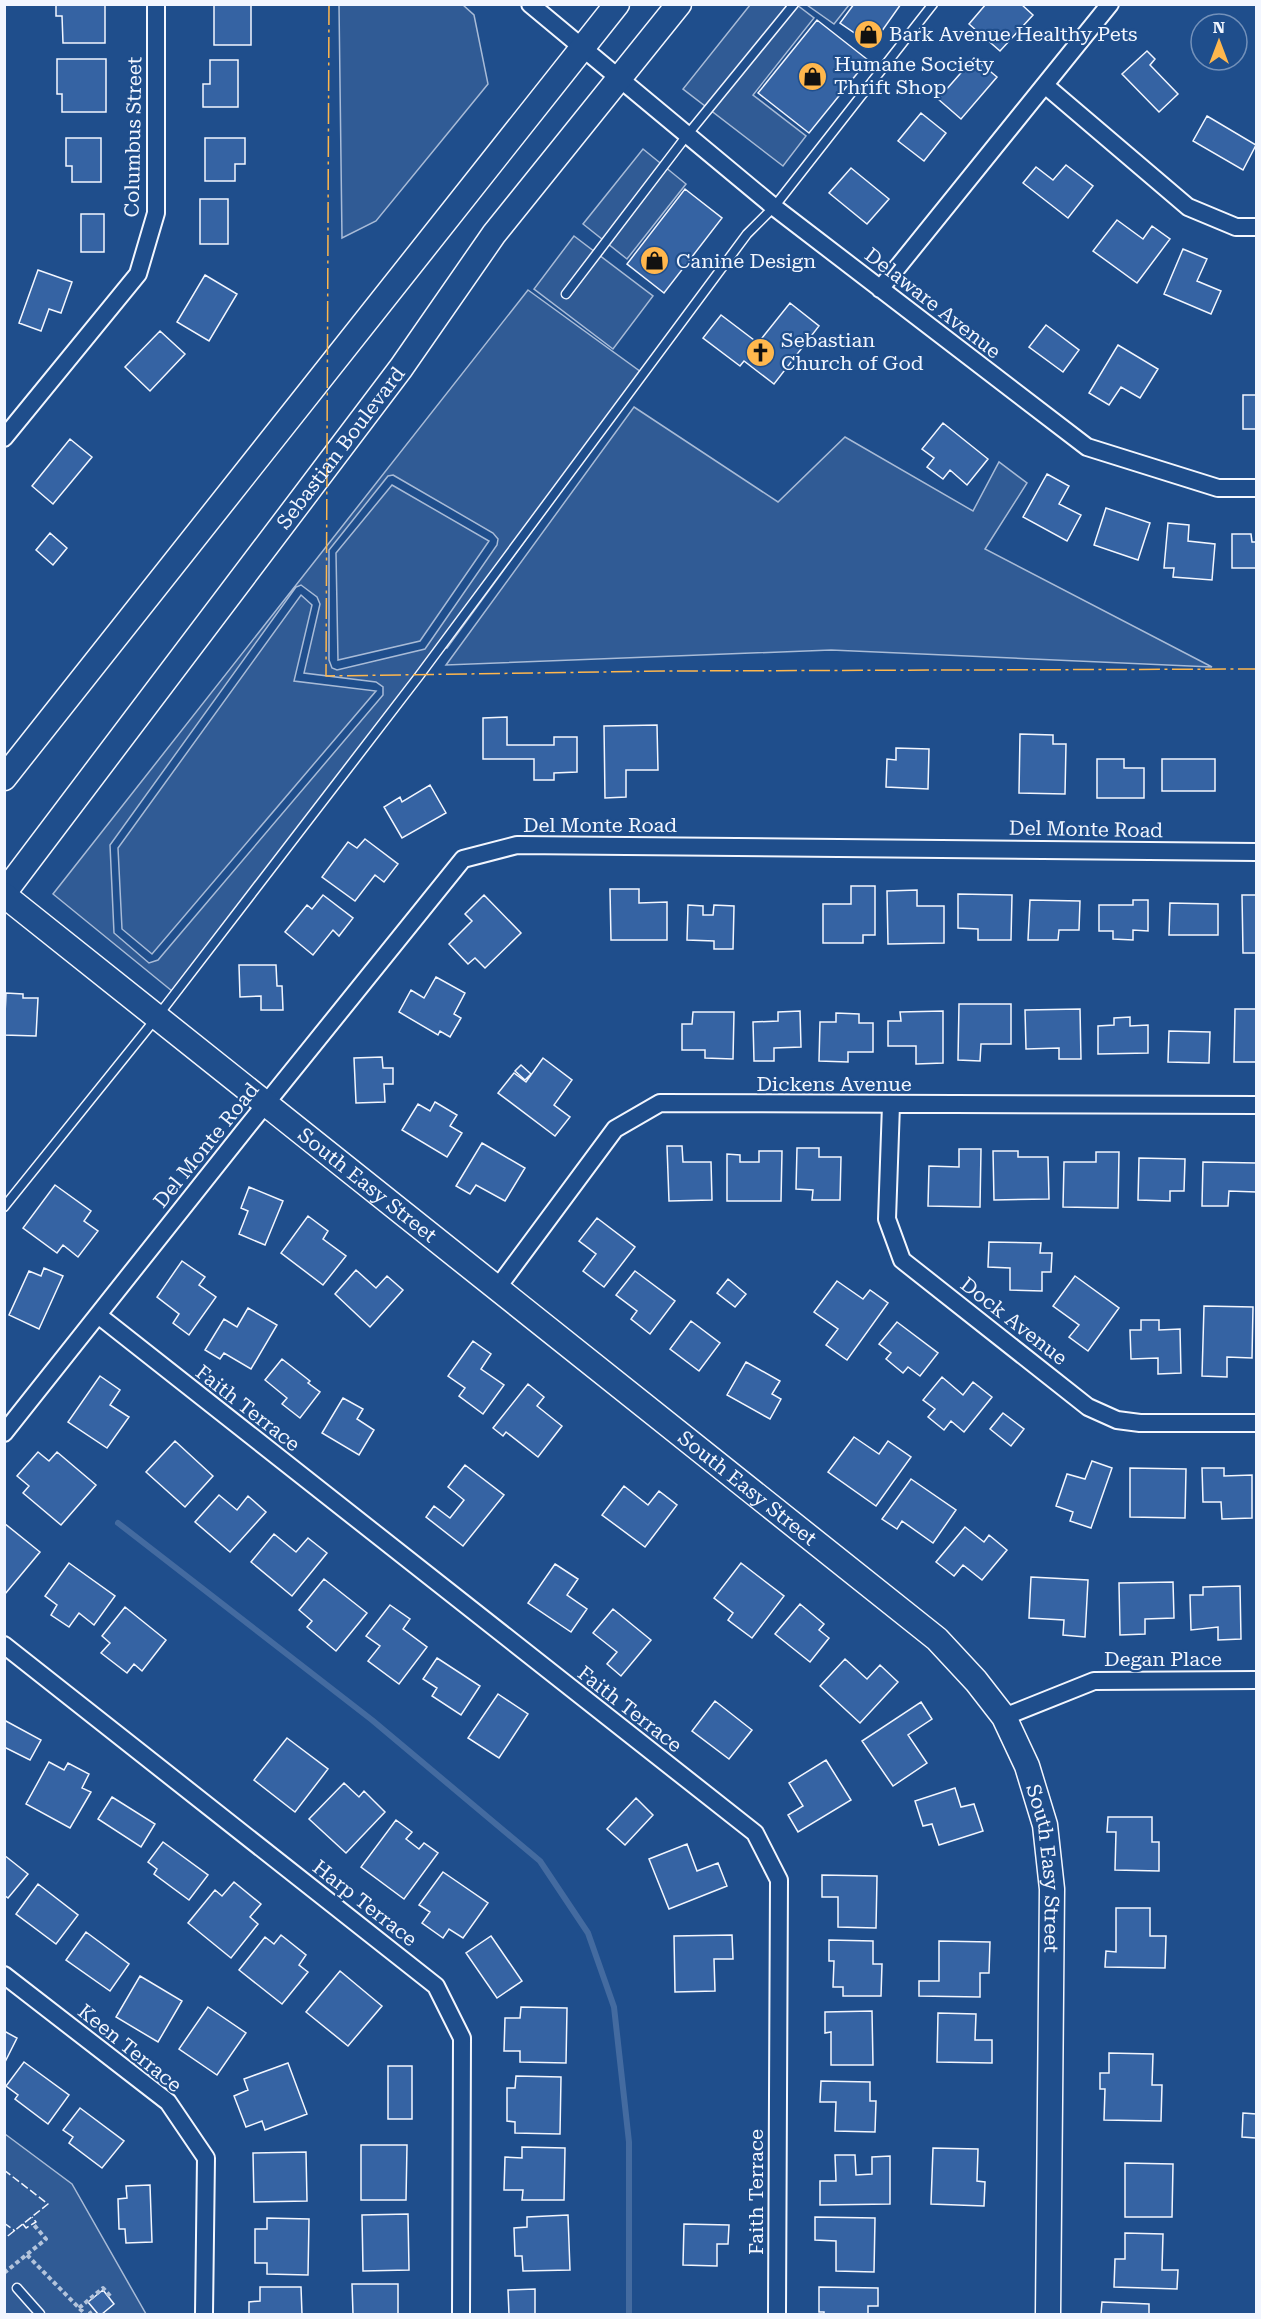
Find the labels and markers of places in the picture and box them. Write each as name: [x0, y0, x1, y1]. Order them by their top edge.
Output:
shop icon: Bark Avenue Healthy Pets: [852, 18, 884, 50]
place label: Bark Avenue Healthy Pets: [889, 22, 1138, 46]
place label: Humane Society Thrift Shop: [834, 52, 994, 99]
shop icon: Humane Society Thrift Shop: [797, 60, 829, 92]
shop icon: Canine Design: [639, 245, 671, 277]
place label: Canine Design: [676, 249, 816, 273]
place label: Sebastian Church of God: [781, 328, 924, 375]
church icon: Sebastian Church of God: [744, 336, 776, 368]

